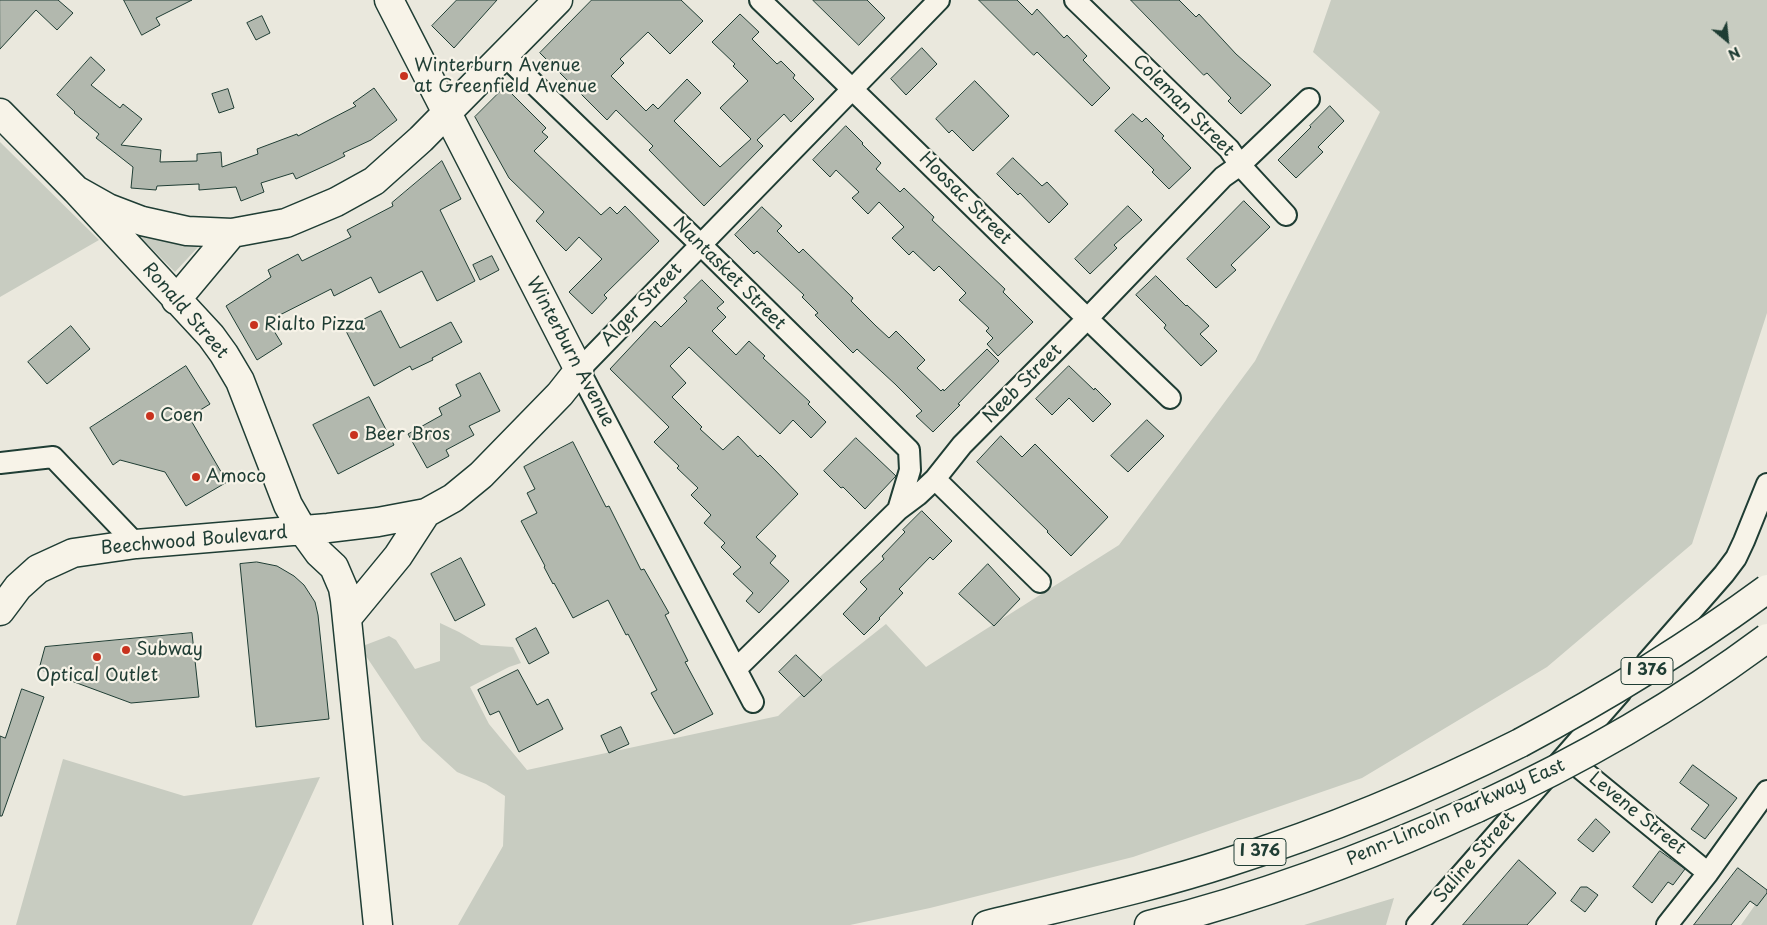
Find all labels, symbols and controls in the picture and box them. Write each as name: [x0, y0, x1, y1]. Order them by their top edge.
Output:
north arrow: [1702, 15, 1752, 65]
text: N: [1724, 42, 1744, 66]
street label: Coleman Street: [1128, 51, 1238, 161]
place label: Winterburn Avenue at Greenfield Avenue: [414, 55, 597, 98]
marker: Winterburn Avenue at Greenfield Avenue: [398, 70, 410, 82]
street label: Hoosac Street: [914, 148, 1016, 250]
street label: Nantasket Street: [668, 213, 790, 335]
street label: Ronald Street: [137, 259, 233, 363]
street label: Alger Street: [597, 259, 687, 351]
street label: Winterburn Avenue: [521, 273, 619, 431]
place label: Rialto Pizza: [264, 314, 365, 336]
marker: Rialto Pizza: [248, 319, 260, 331]
street label: Neeb Street: [979, 340, 1067, 428]
place label: Coen: [160, 405, 203, 427]
marker: Coen: [144, 410, 156, 422]
place label: Beer Bros: [364, 424, 450, 446]
marker: Beer Bros: [348, 429, 360, 441]
place label: Amoco: [206, 466, 266, 488]
marker: Amoco: [190, 471, 202, 483]
street label: Beechwood Boulevard: [100, 522, 288, 560]
place label: Subway: [136, 639, 203, 661]
marker: Subway: [120, 644, 132, 656]
marker: Optical Outlet: [91, 651, 103, 663]
road number: I 376: [1621, 658, 1673, 684]
place label: Optical Outlet: [36, 665, 158, 687]
street label: Penn-Lincoln Parkway East: [1344, 755, 1568, 871]
street label: Levene Street: [1584, 768, 1690, 860]
street label: Saline Street: [1430, 808, 1520, 908]
road number: I 376: [1234, 839, 1286, 866]

